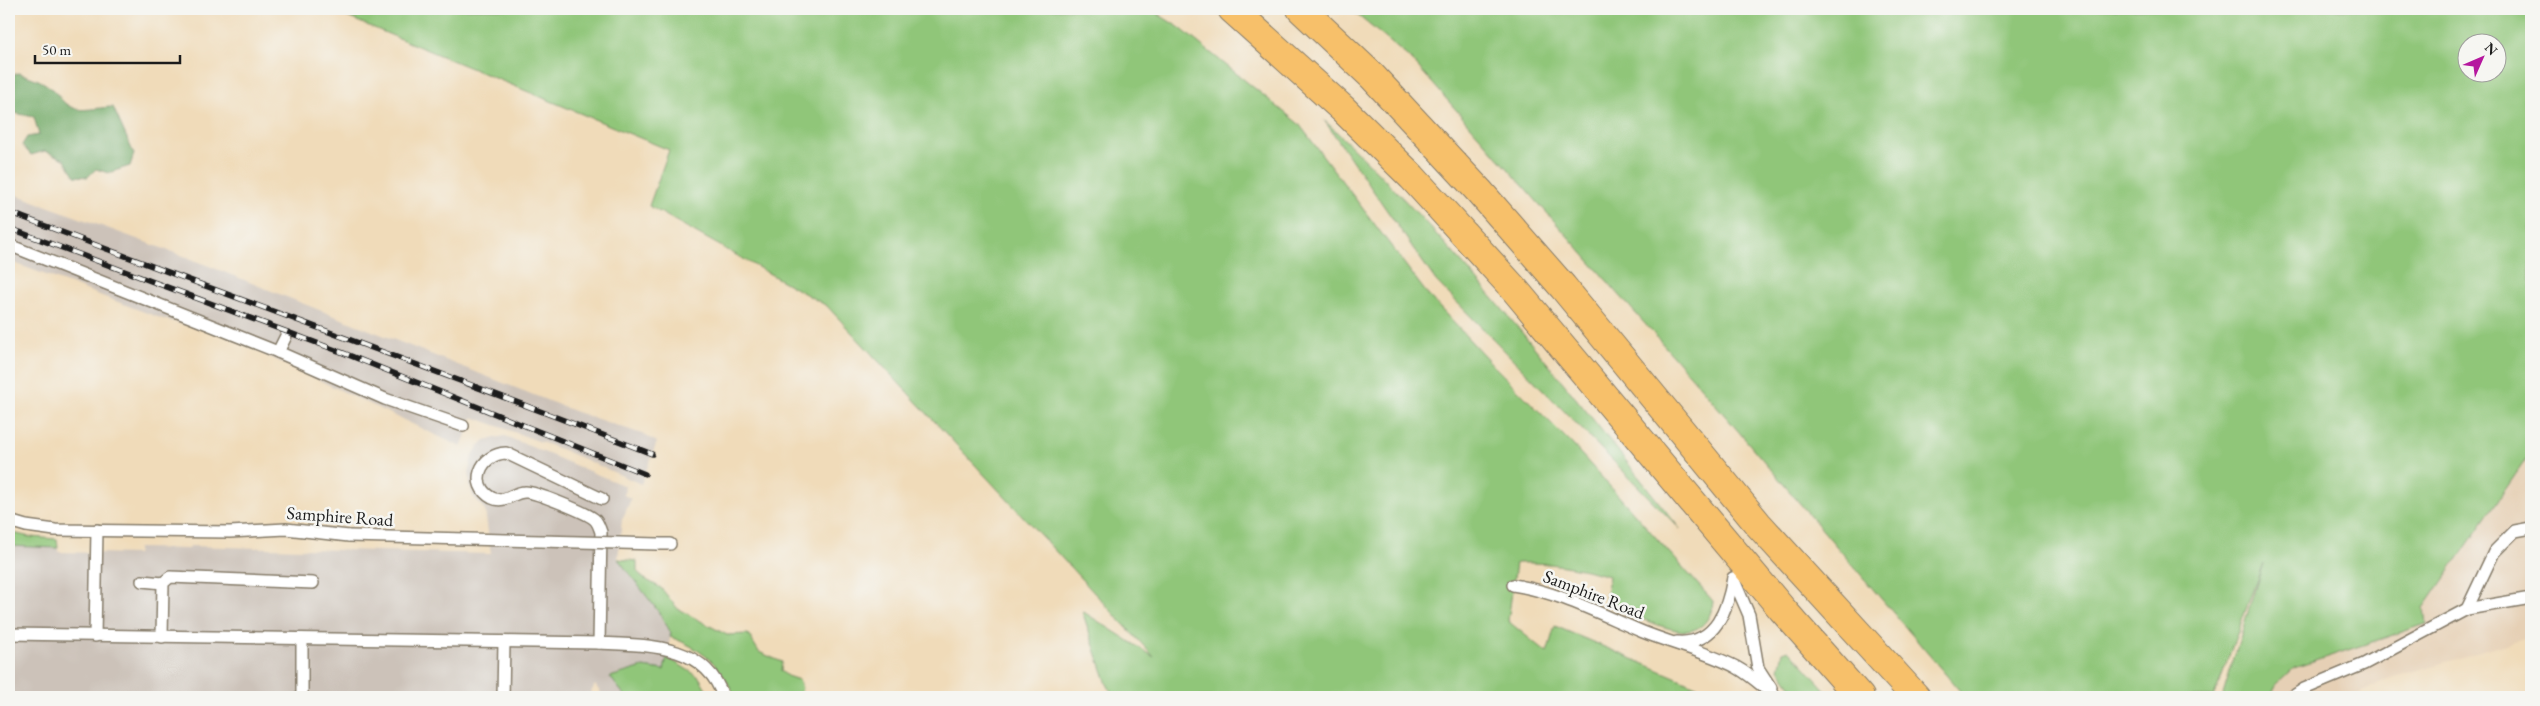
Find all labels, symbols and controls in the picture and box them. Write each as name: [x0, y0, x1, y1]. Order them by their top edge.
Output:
scale bar: [35, 32, 180, 64]
north arrow: [2458, 32, 2508, 82]
text: N: [2481, 38, 2502, 60]
text: 50 m: [42, 40, 71, 59]
street label: Samphire Road: [286, 501, 395, 531]
street label: Samphire Road: [1540, 564, 1649, 624]

